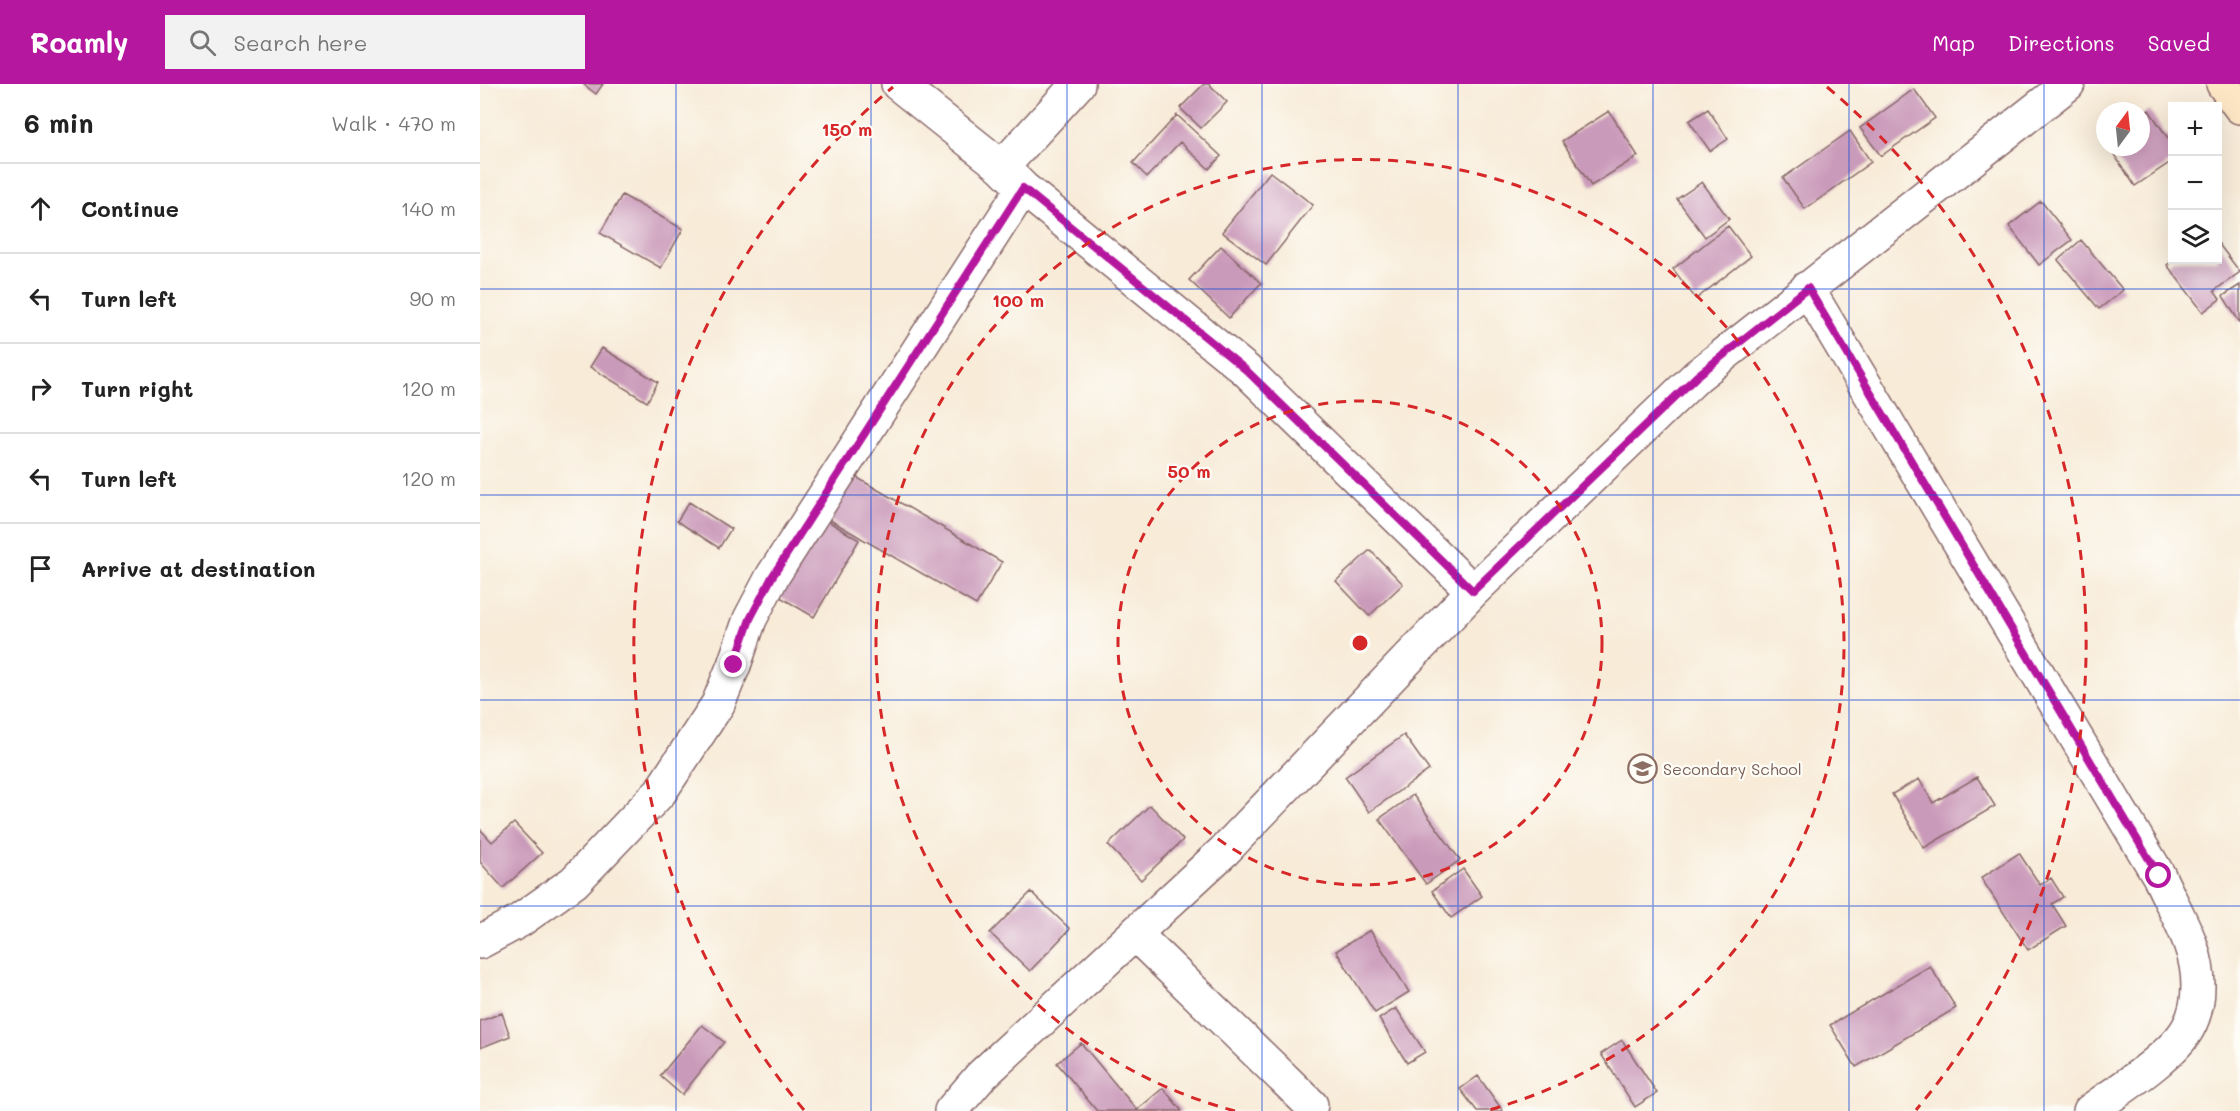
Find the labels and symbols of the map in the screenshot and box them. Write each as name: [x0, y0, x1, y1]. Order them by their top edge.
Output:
north arrow: [2096, 102, 2150, 156]
text: 150 m: [822, 117, 872, 141]
text: 100 m: [992, 288, 1044, 312]
text: 50 m: [1168, 459, 1210, 483]
centre of rings: [1350, 633, 1370, 653]
route end: [720, 651, 746, 677]
school or university icon: Secondary School: [1626, 753, 1658, 785]
place label: Secondary School: [1663, 758, 1802, 779]
route start: [2145, 862, 2171, 888]

